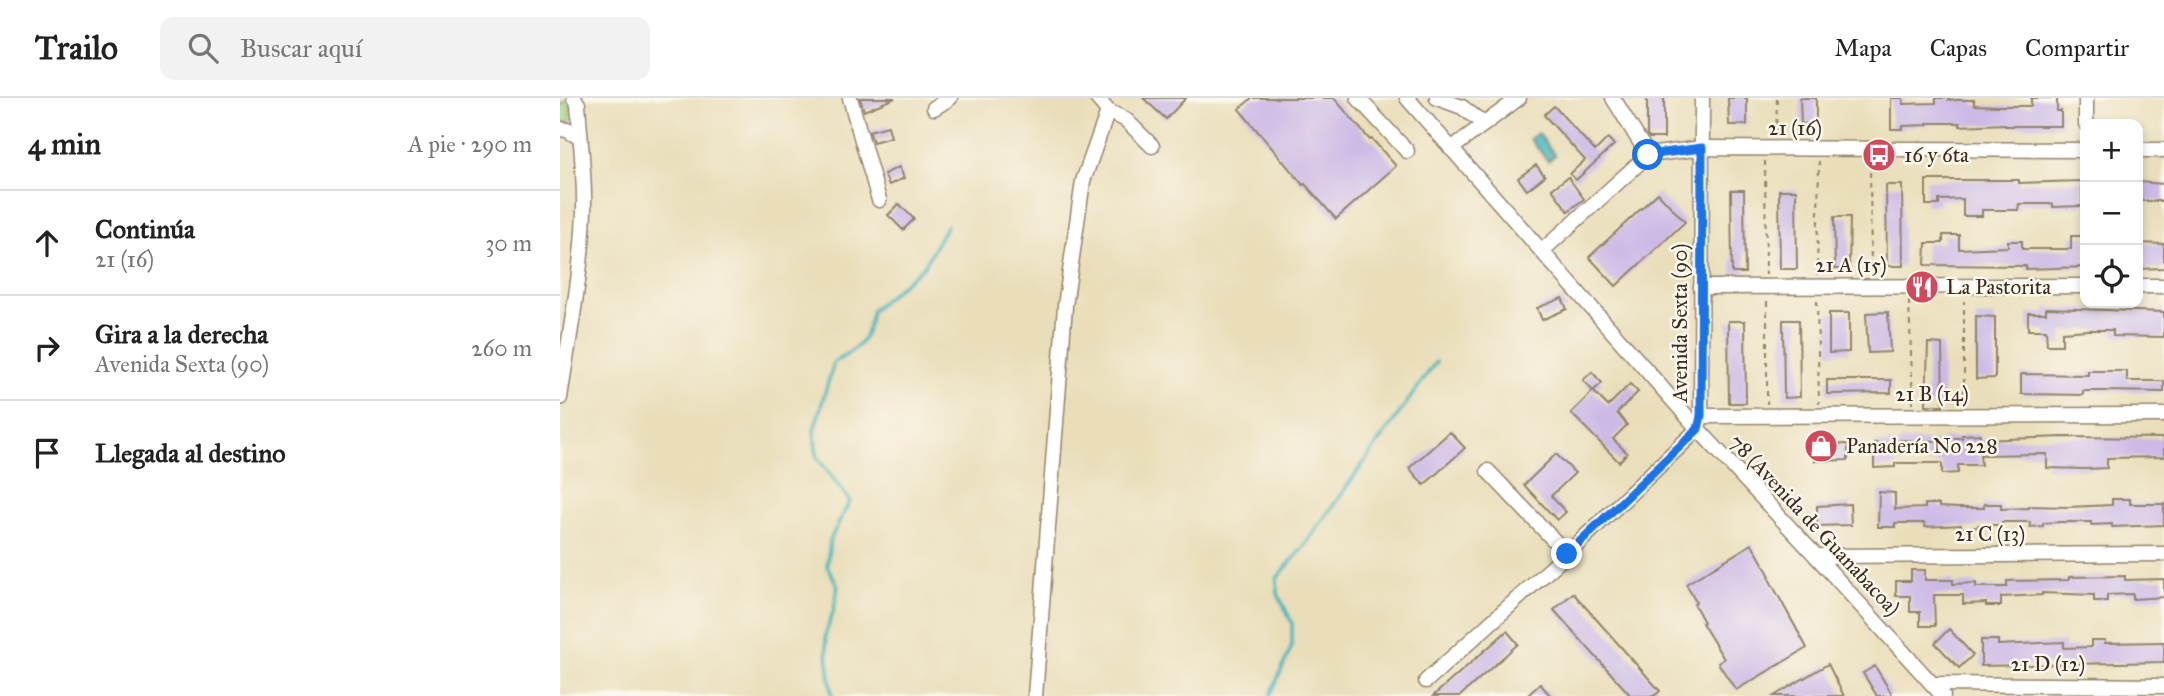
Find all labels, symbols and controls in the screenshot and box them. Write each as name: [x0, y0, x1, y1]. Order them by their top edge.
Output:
search box: [160, 17, 650, 80]
text: Trailo: [35, 28, 118, 68]
icon: search: [184, 29, 222, 67]
text: Buscar aquí: [240, 32, 362, 64]
text: Mapa: [1835, 33, 1892, 63]
text: Capas: [1930, 33, 1987, 63]
text: Compartir: [2025, 33, 2129, 63]
street label: 21 (16): [1768, 115, 1822, 141]
map controls: [2080, 119, 2143, 308]
button: +: [2080, 119, 2143, 182]
text: 4 min: [28, 126, 101, 162]
text: A pie · 290 m: [408, 130, 532, 158]
bus stop icon: 16 y 6ta: [1860, 136, 1898, 174]
route start: [1632, 139, 1663, 170]
place label: 16 y 6ta: [1904, 142, 1969, 168]
button: −: [2080, 182, 2143, 245]
text: Continúa: [95, 213, 195, 245]
icon: ahead: [28, 224, 66, 262]
text: 30 m: [485, 229, 532, 257]
street label: Avenida Sexta (90): [1667, 243, 1693, 404]
text: 21 (16): [95, 245, 154, 273]
button: locate: [2080, 245, 2143, 308]
street label: 21 A (15): [1815, 252, 1887, 278]
restaurant icon: La Pastorita: [1903, 268, 1941, 306]
place label: La Pastorita: [1946, 274, 2051, 300]
text: Gira a la derecha: [95, 318, 268, 350]
icon: right: [28, 329, 66, 367]
text: 260 m: [471, 334, 532, 362]
text: Avenida Sexta (90): [95, 350, 269, 378]
street label: 21 B (14): [1895, 381, 1969, 407]
shop icon: Panadería No 228: [1802, 427, 1840, 465]
street label: 78 (Avenida de Guanabacoa): [1724, 429, 1906, 621]
place label: Panadería No 228: [1846, 433, 1998, 459]
icon: arrive: [28, 434, 66, 472]
text: Llegada al destino: [95, 437, 286, 469]
street label: 21 C (13): [1955, 521, 2025, 547]
route end: [1551, 538, 1582, 569]
street label: 21 D (12): [2011, 651, 2085, 677]

